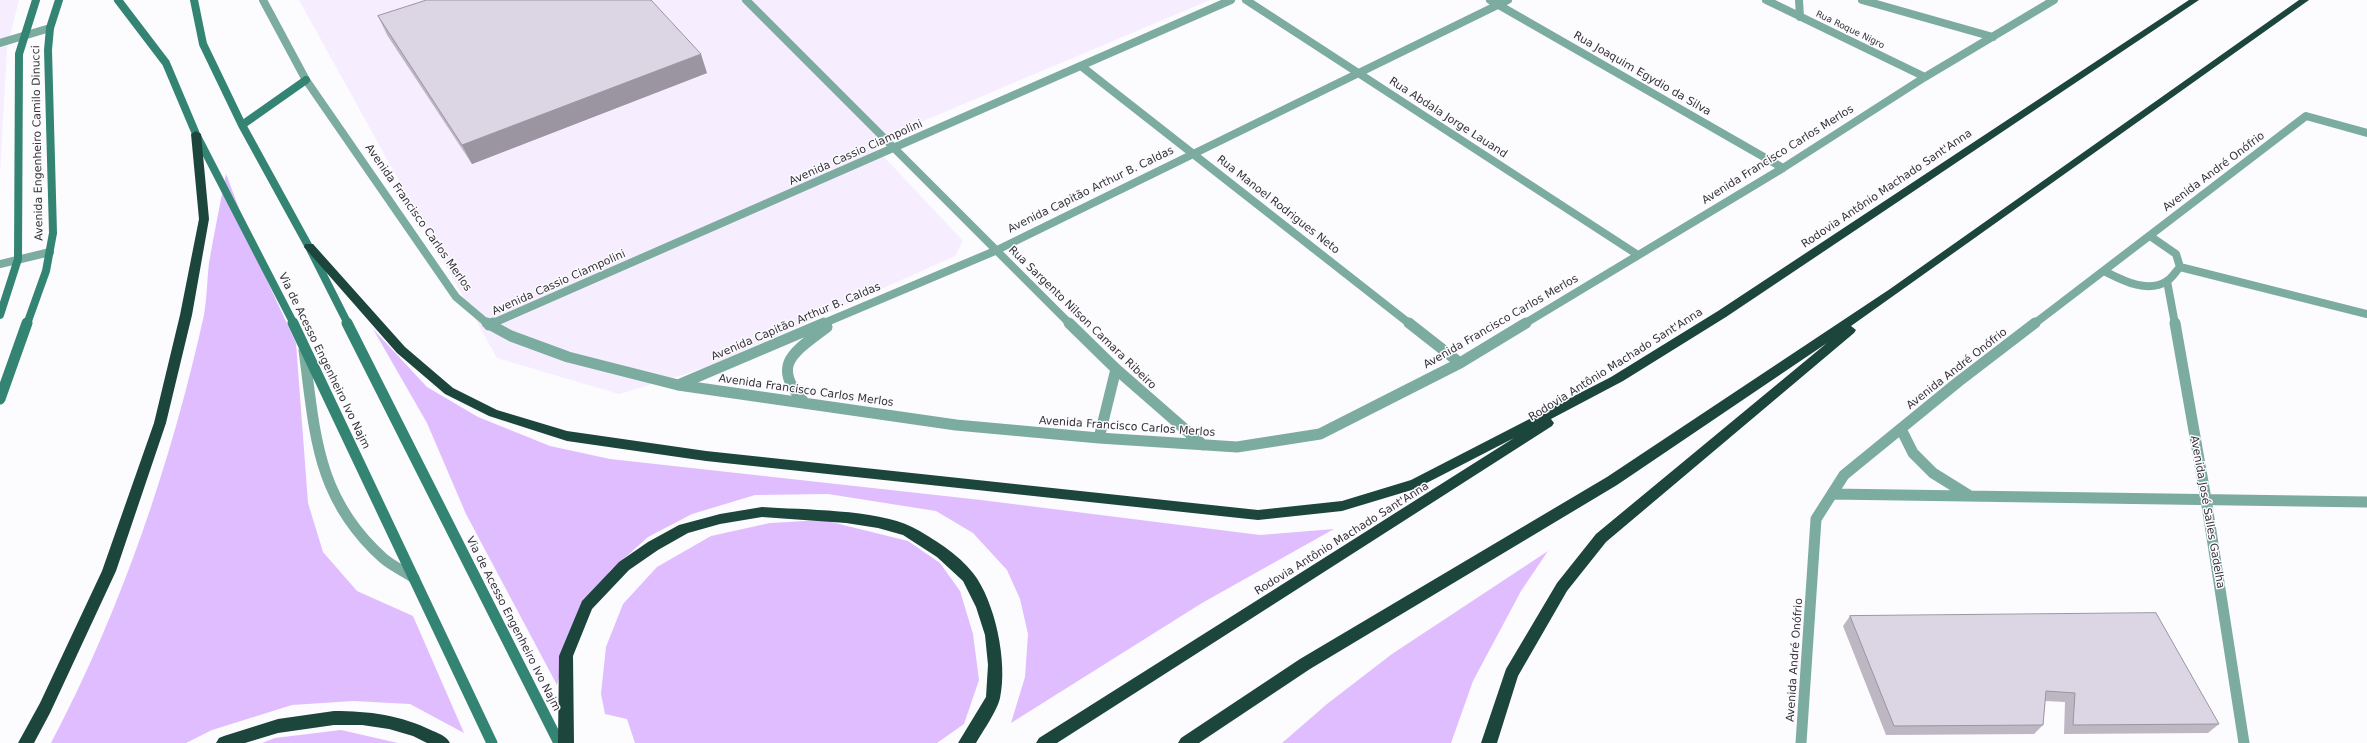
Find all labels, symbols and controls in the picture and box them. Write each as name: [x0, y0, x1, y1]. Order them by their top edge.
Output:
street label: Rua Roque Nigro: [1814, 9, 1886, 51]
street label: Rua Joaquim Egydio da Silva: [1571, 29, 1713, 119]
street label: Avenida Engenheiro Camilo Dinucci: [30, 45, 46, 241]
street label: Rua Abdala Jorge Lauand: [1387, 75, 1509, 161]
street label: Avenida Francisco Carlos Merlos: [1700, 103, 1856, 207]
street label: Avenida Cassio Ciampolini: [787, 118, 925, 188]
street label: Rodovia Antônio Machado Sant'Anna: [1799, 127, 1975, 251]
street label: Avenida André Onófrio: [2161, 129, 2267, 215]
street label: Avenida Francisco Carlos Merlos: [362, 142, 474, 294]
street label: Avenida Capitão Arthur B. Caldas: [1006, 144, 1176, 236]
street label: Rua Manoel Rodrigues Neto: [1214, 153, 1342, 257]
street label: Rua Sargento Nilson Camara Ribeiro: [1005, 244, 1159, 392]
street label: Avenida Cassio Ciampolini: [490, 248, 628, 318]
street label: Via de Acesso Engenheiro Ivo Najm: [275, 271, 373, 451]
street label: Avenida Francisco Carlos Merlos: [1421, 272, 1581, 372]
street label: Avenida Capitão Arthur B. Caldas: [709, 280, 883, 364]
street label: Rodovia Antônio Machado Sant'Anna: [1527, 306, 1705, 424]
street label: Avenida André Onófrio: [1904, 326, 2010, 412]
street label: Avenida Francisco Carlos Merlos: [718, 372, 894, 410]
street label: Avenida Francisco Carlos Merlos: [1038, 414, 1216, 440]
street label: Avenida José Salles Gadelha: [2187, 435, 2227, 589]
street label: Rodovia Antônio Machado Sant'Anna: [1253, 480, 1431, 598]
street label: Via de Acesso Engenheiro Ivo Najm: [463, 534, 563, 714]
street label: Avenida André Onófrio: [1784, 598, 1806, 722]

